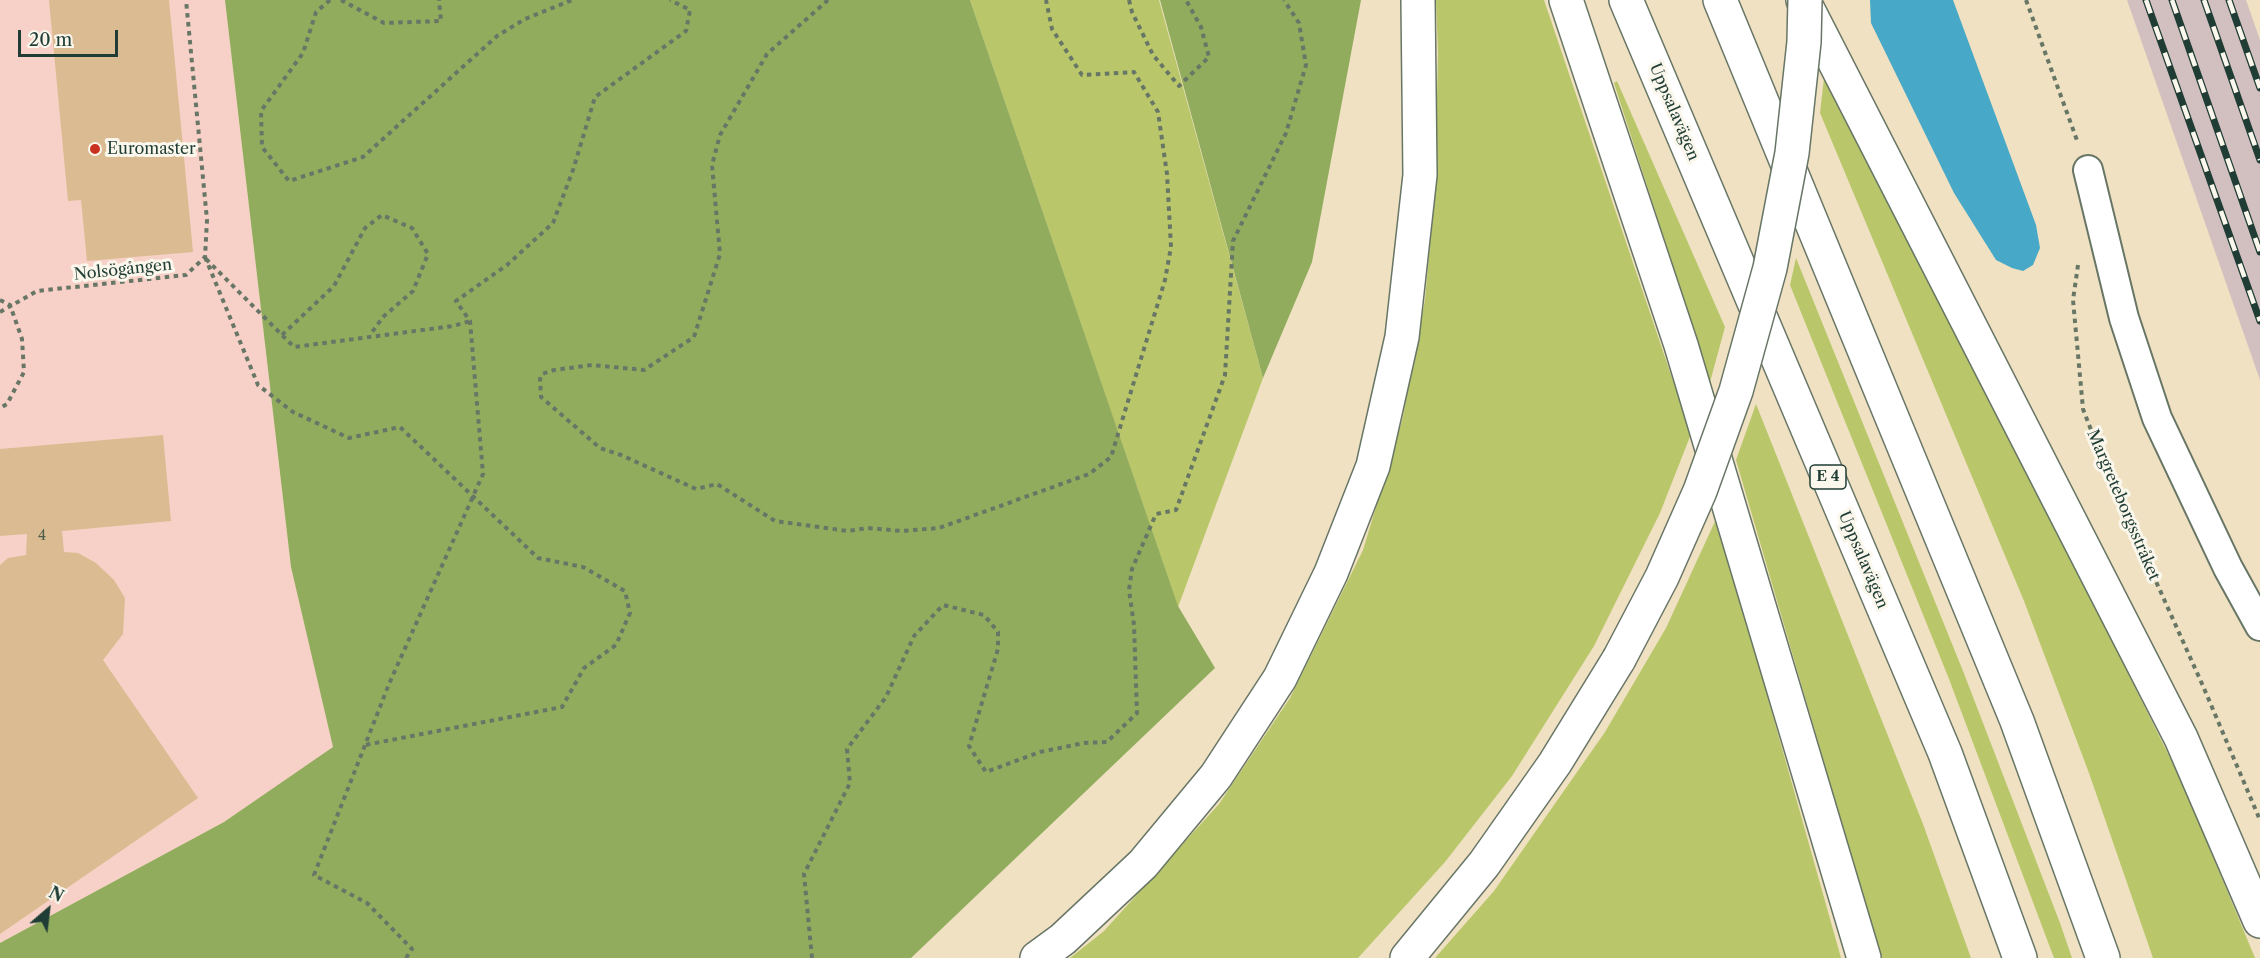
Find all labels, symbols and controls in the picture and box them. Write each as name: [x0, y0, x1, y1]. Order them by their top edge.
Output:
scale bar: [21, 18, 122, 56]
text: 20 m: [29, 29, 72, 51]
street label: Uppsalavägen: [1645, 60, 1703, 164]
place label: Euromaster: [107, 139, 196, 159]
marker: Euromaster: [88, 142, 102, 156]
street label: Nolsögången: [73, 255, 173, 285]
street label: Margreteborgsstråket: [2082, 427, 2164, 583]
road number: E 4: [1810, 465, 1846, 489]
street label: Uppsalavägen: [1834, 508, 1892, 612]
house number: 4: [38, 528, 46, 544]
north arrow: [18, 880, 78, 940]
text: N: [46, 882, 67, 906]

